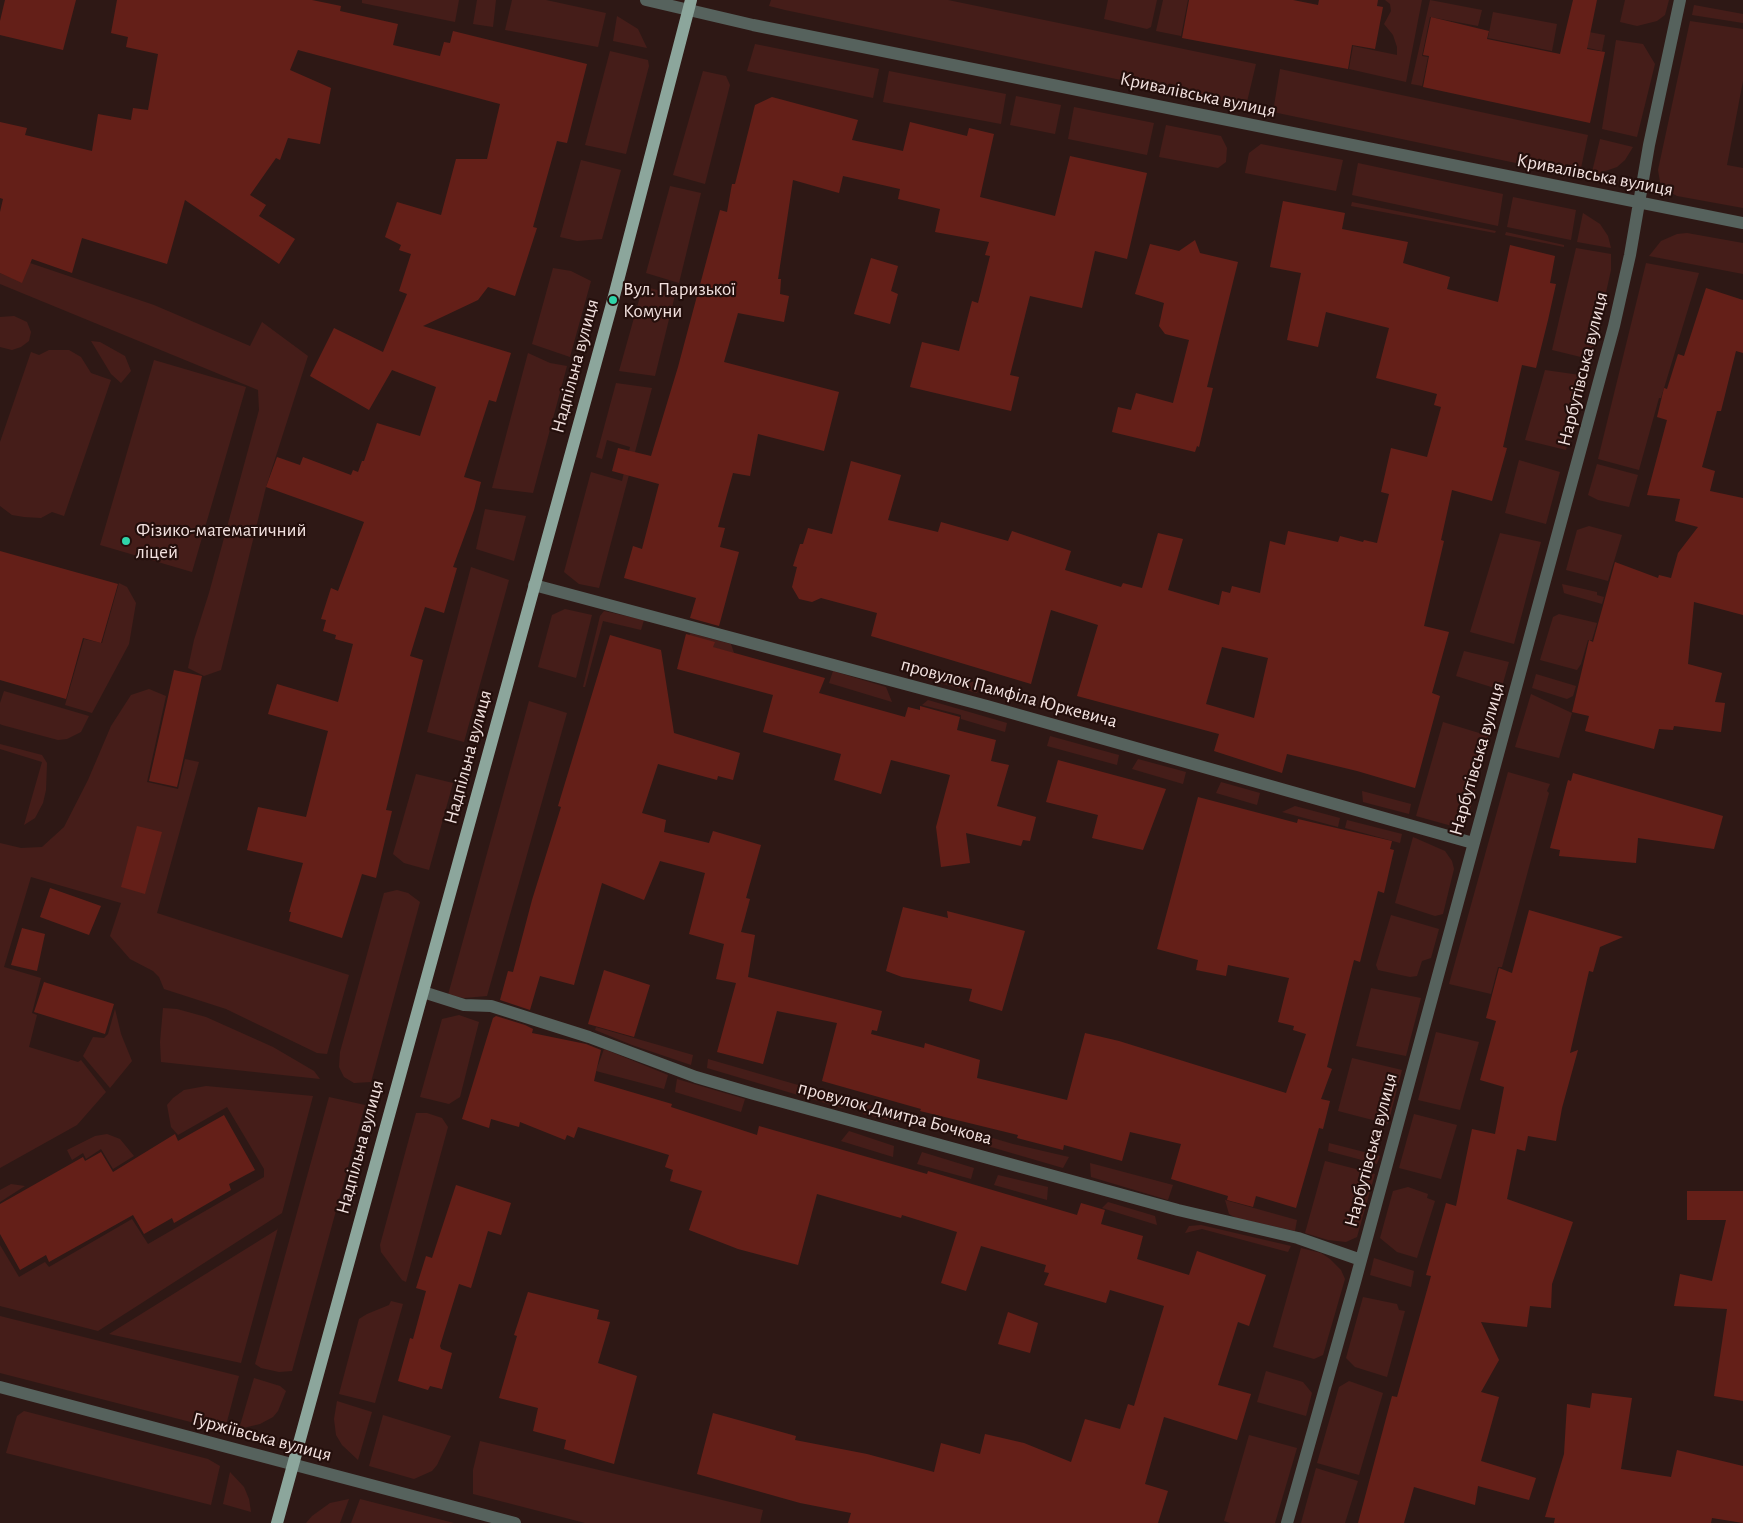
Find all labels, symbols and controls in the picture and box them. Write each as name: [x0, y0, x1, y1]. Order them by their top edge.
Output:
street label: Кривалівська вулиця: [1118, 67, 1278, 123]
street label: Кривалівська вулиця: [1515, 149, 1675, 201]
place label: Вул. Паризької Комуни: [623, 278, 735, 322]
street label: Нарбутівська вулиця: [1553, 289, 1613, 449]
marker: Вул. Паризької Комуни: [607, 294, 619, 306]
street label: Надпільна вулиця: [546, 296, 604, 436]
place label: Фізико-математичний ліцей: [136, 519, 307, 563]
marker: Фізико-математичний ліцей: [120, 535, 132, 547]
street label: провулок Памфіла Юркевича: [898, 653, 1120, 733]
street label: Нарбутівська вулиця: [1444, 680, 1510, 838]
street label: Надпільна вулиця: [439, 687, 497, 827]
street label: Нарбутівська вулиця: [1339, 1071, 1403, 1229]
street label: провулок Дмитра Бочкова: [795, 1076, 995, 1150]
street label: Надпільна вулиця: [331, 1077, 389, 1217]
street label: Гуржіївська вулиця: [190, 1407, 334, 1467]

